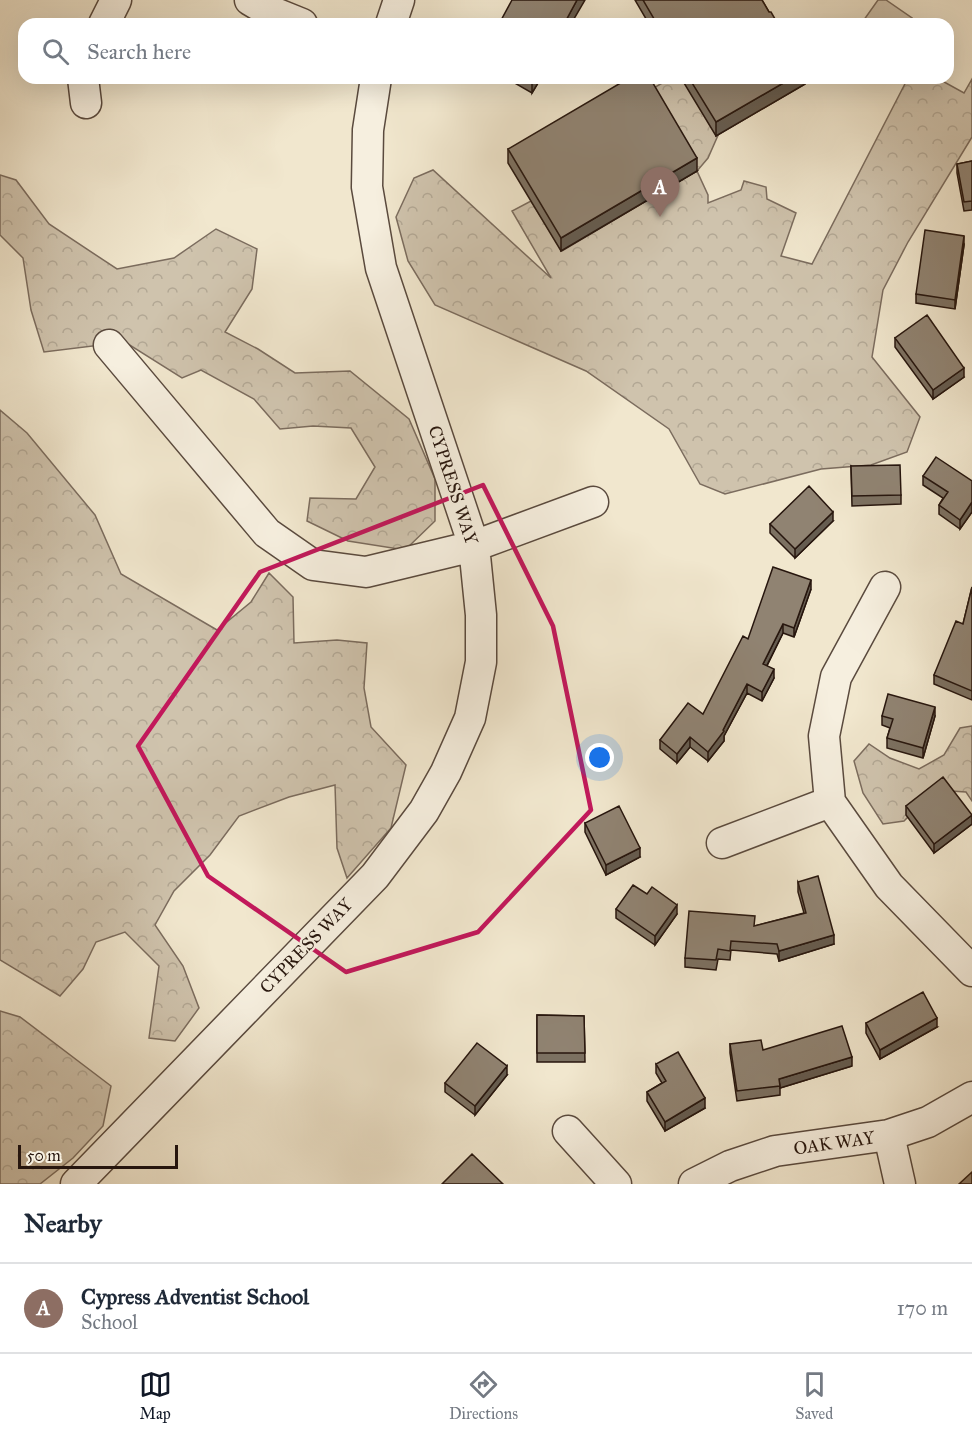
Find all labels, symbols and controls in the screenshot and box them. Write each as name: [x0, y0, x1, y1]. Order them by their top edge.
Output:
search box: [18, 18, 954, 84]
icon: search: [39, 35, 72, 68]
text: Search here: [87, 38, 191, 65]
pin: A: [640, 168, 680, 217]
street label: CYPRESS WAY: [423, 423, 483, 548]
your location: [585, 743, 614, 772]
street label: CYPRESS WAY: [255, 893, 357, 998]
street label: OAK WAY: [792, 1126, 877, 1160]
scale bar: [18, 1142, 178, 1170]
text: 50 m: [27, 1146, 61, 1165]
text: Nearby: [24, 1207, 102, 1239]
text: Cypress Adventist School: [81, 1283, 309, 1310]
text: A: [37, 1296, 50, 1320]
text: 170 m: [897, 1296, 948, 1320]
text: School: [81, 1310, 138, 1334]
tab: Map: [139, 1368, 172, 1423]
tab: Directions: [449, 1368, 518, 1423]
tab: Saved: [795, 1368, 833, 1423]

